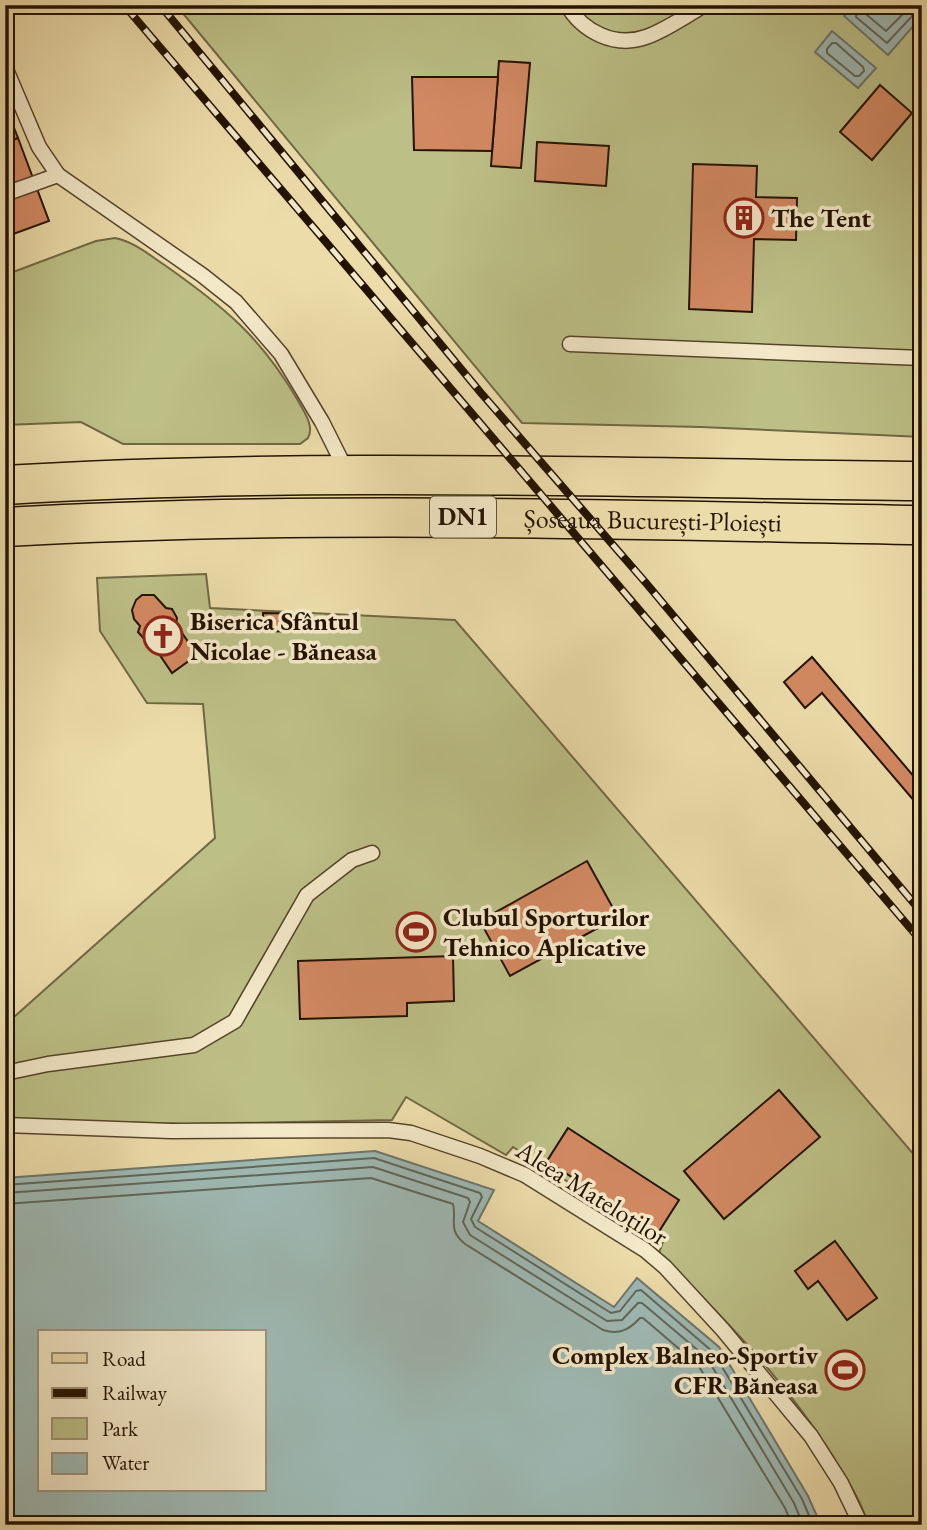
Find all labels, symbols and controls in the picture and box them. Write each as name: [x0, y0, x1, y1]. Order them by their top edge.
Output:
building icon: The Tent: [723, 197, 765, 239]
place label: The Tent: [771, 201, 871, 235]
road number: DN1: [430, 496, 496, 538]
street label: Șoseaua București-Ploiești: [523, 501, 782, 539]
place label: Biserica Sfântul Nicolae - Băneasa: [190, 604, 378, 668]
church icon: Biserica Sfântul Nicolae - Băneasa: [142, 615, 184, 657]
place label: Clubul Sporturilor Tehnico Aplicative: [443, 900, 650, 964]
sports icon: Clubul Sporturilor Tehnico Aplicative: [395, 911, 437, 953]
street label: Aleea Mateloților: [509, 1132, 675, 1253]
legend: [38, 1330, 266, 1492]
place label: Complex Balneo-Sportiv CFR Băneasa: [552, 1338, 819, 1402]
text: Road: [102, 1345, 146, 1372]
sports icon: Complex Balneo-Sportiv CFR Băneasa: [824, 1349, 866, 1391]
text: Railway: [102, 1379, 168, 1406]
text: Park: [102, 1415, 139, 1442]
text: Water: [102, 1449, 149, 1476]

